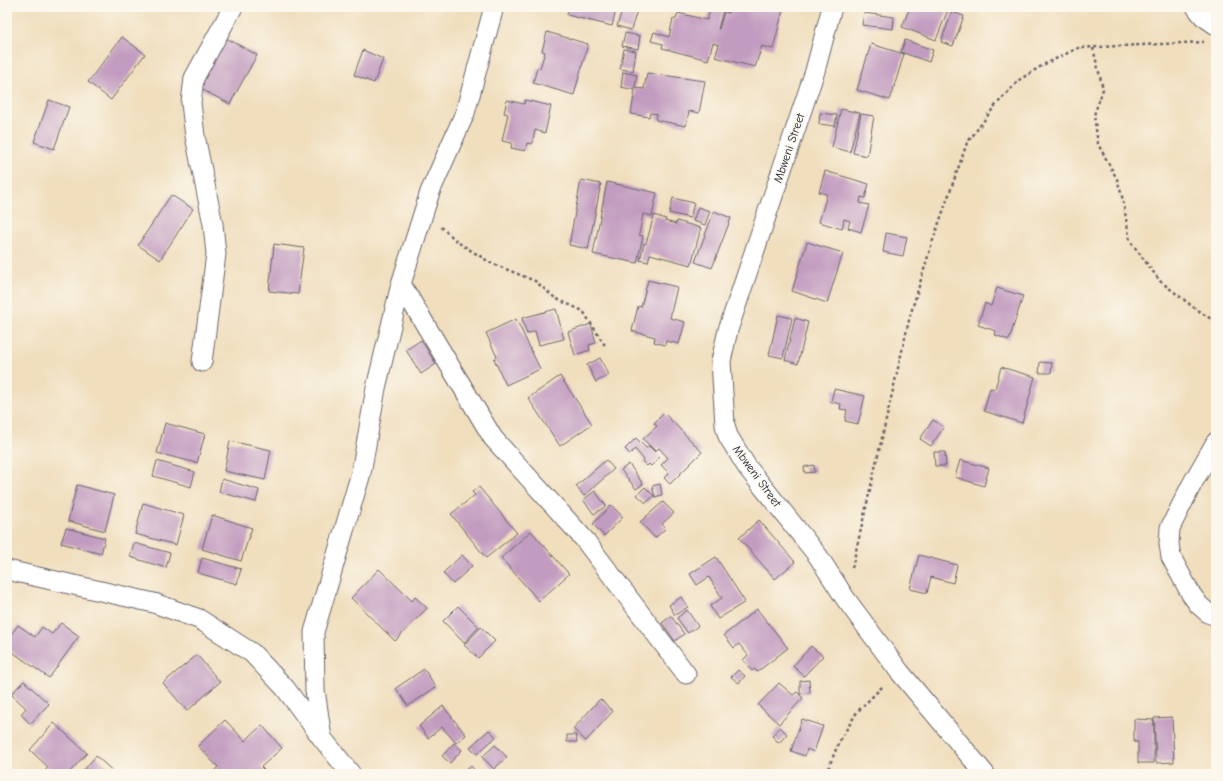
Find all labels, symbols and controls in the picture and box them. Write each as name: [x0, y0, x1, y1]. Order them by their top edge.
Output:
street label: Mbweni Street: [771, 111, 808, 185]
street label: Mbweni Street: [730, 442, 784, 510]

